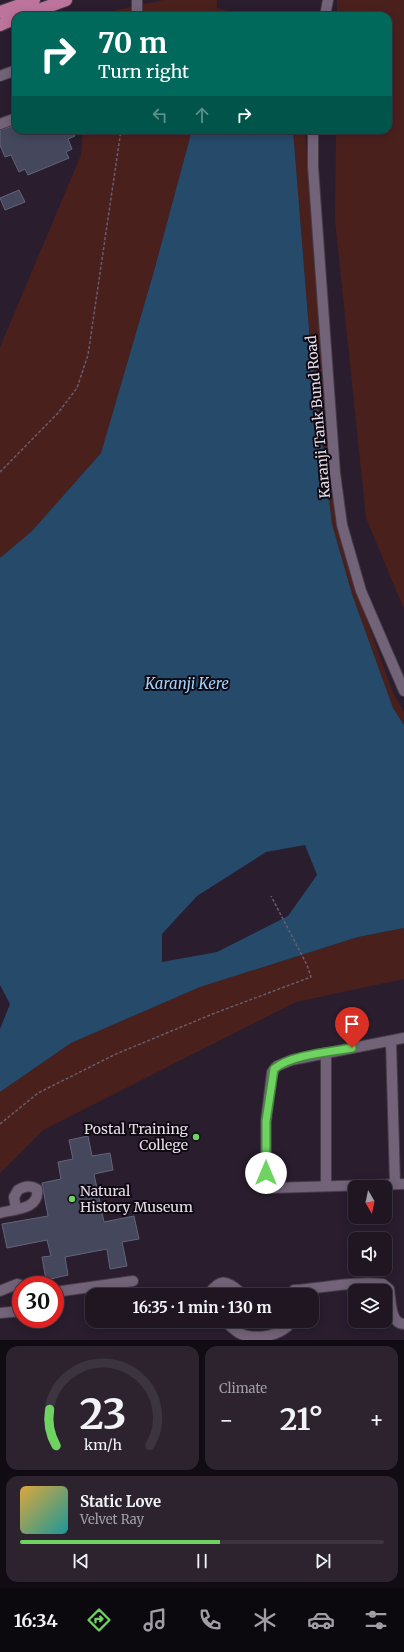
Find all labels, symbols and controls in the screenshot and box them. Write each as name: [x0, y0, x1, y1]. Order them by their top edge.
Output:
text: 70 m: [98, 25, 167, 61]
icon: right: [32, 28, 84, 80]
text: Turn right: [98, 60, 189, 83]
icon: left: [149, 104, 171, 126]
icon: ahead: [191, 104, 213, 126]
icon: right: [233, 104, 255, 126]
street label: Karanji Tank Bund Road: [302, 334, 334, 499]
water label: Karanji Kere: [144, 674, 229, 693]
pin: [335, 1007, 369, 1048]
icon: arrive: [341, 1013, 363, 1035]
place label: Postal Training College: [84, 1120, 189, 1154]
marker: Postal Training College: [191, 1132, 201, 1142]
position arrow: [245, 1152, 287, 1194]
north arrow: [348, 1180, 392, 1224]
map controls: [348, 1180, 392, 1328]
place label: Natural History Museum: [80, 1182, 193, 1216]
marker: Natural History Museum: [67, 1194, 77, 1204]
button: sound: [348, 1232, 392, 1276]
speed limit sign: 30: [12, 1276, 64, 1328]
button: layers: [348, 1284, 392, 1328]
text: 16:35 · 1 min · 130 m: [132, 1298, 272, 1317]
text: Climate: [219, 1380, 267, 1397]
text: 23: [79, 1388, 126, 1440]
text: 21°: [280, 1400, 323, 1438]
text: −: [219, 1406, 234, 1434]
text: +: [369, 1406, 384, 1434]
text: km/h: [84, 1436, 122, 1454]
text: Static Love: [80, 1492, 161, 1511]
text: Velvet Ray: [80, 1511, 144, 1528]
icon: previous: [70, 1550, 92, 1572]
icon: pause: [191, 1550, 213, 1572]
icon: next: [312, 1550, 334, 1572]
icon: directions: [85, 1606, 113, 1634]
icon: music: [141, 1606, 169, 1634]
icon: phone: [196, 1606, 224, 1634]
icon: climate: [251, 1606, 279, 1634]
icon: car: [307, 1606, 335, 1634]
icon: filters: [362, 1606, 390, 1634]
text: 16:34: [14, 1609, 58, 1632]

